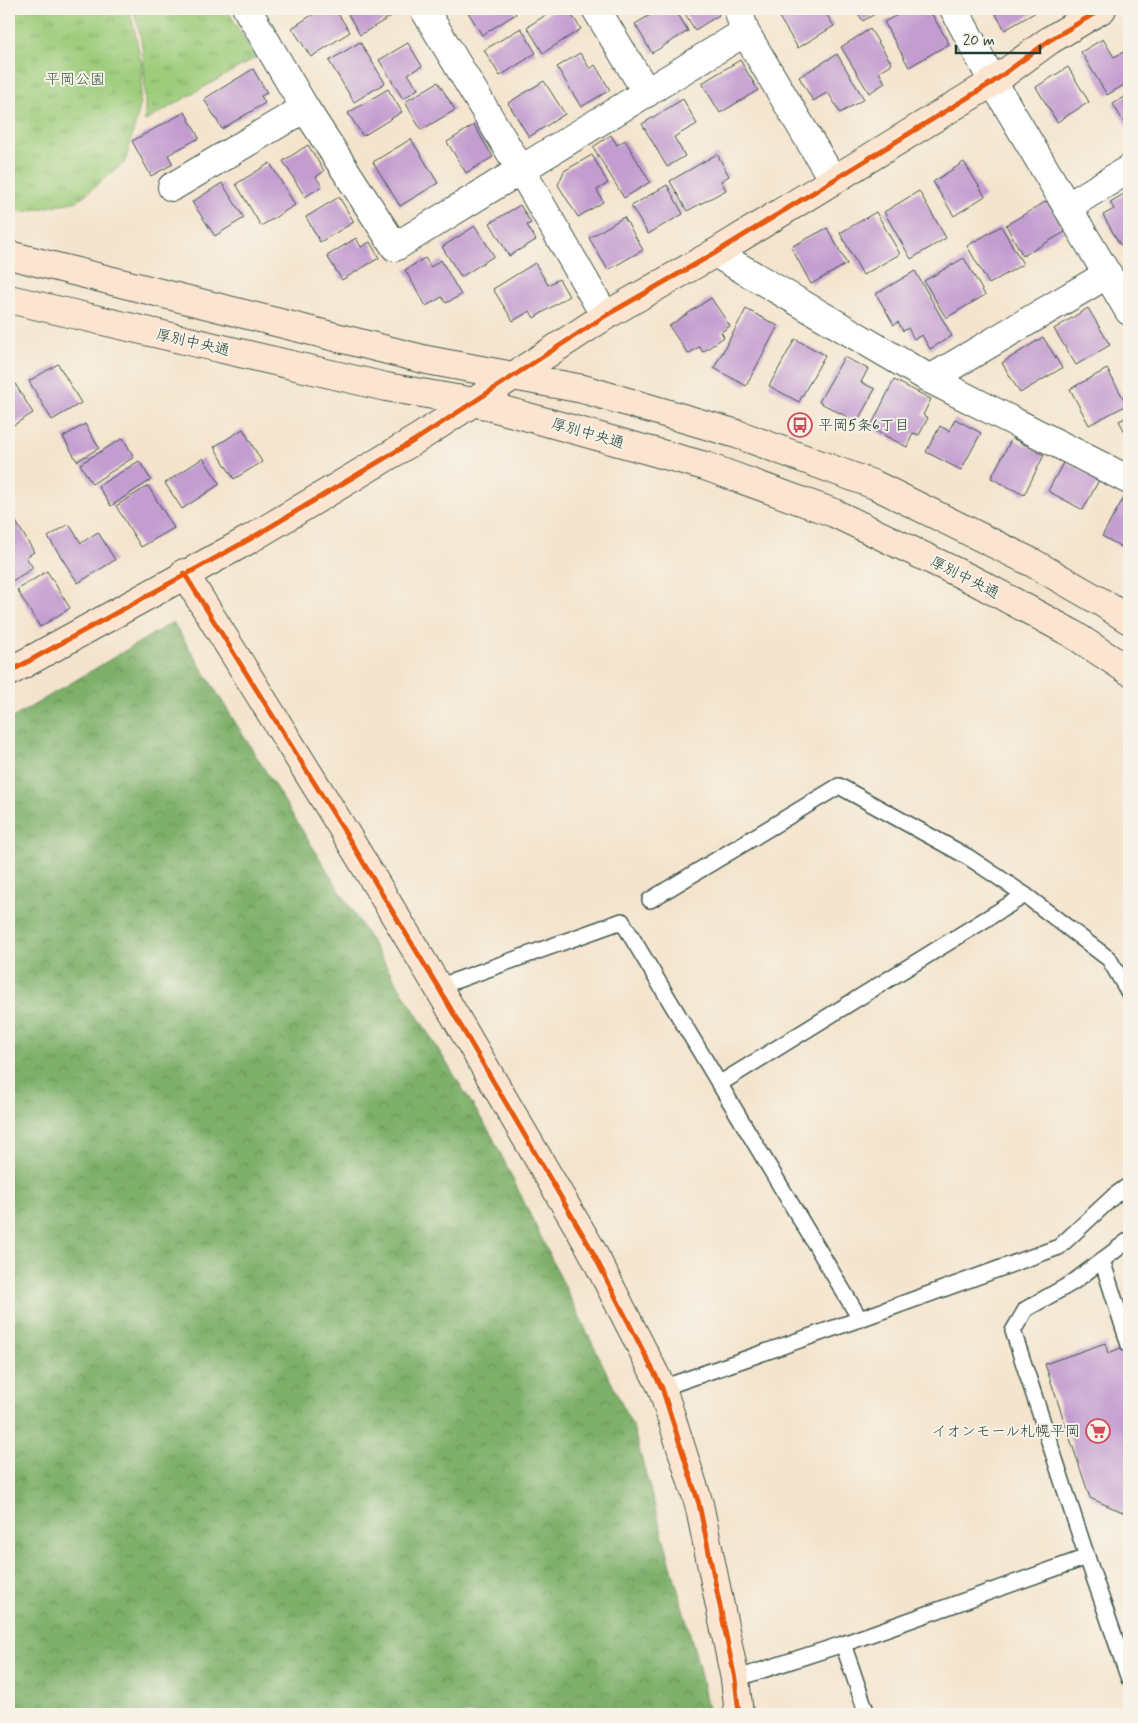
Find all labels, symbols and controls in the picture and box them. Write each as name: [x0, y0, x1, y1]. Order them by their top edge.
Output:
scale bar: [956, 22, 1039, 54]
text: 20 m: [963, 31, 995, 51]
park label: 平岡公園: [45, 70, 105, 90]
street label: 厚別中央通: [154, 325, 232, 361]
bus stop icon: 平岡5条6丁目: [787, 412, 813, 438]
street label: 厚別中央通: [549, 414, 627, 454]
place label: 平岡5条6丁目: [818, 416, 910, 436]
street label: 厚別中央通: [927, 552, 1003, 604]
supermarket icon: イオンモール札幌平岡: [1085, 1418, 1111, 1444]
place label: イオンモール札幌平岡: [931, 1422, 1080, 1442]

